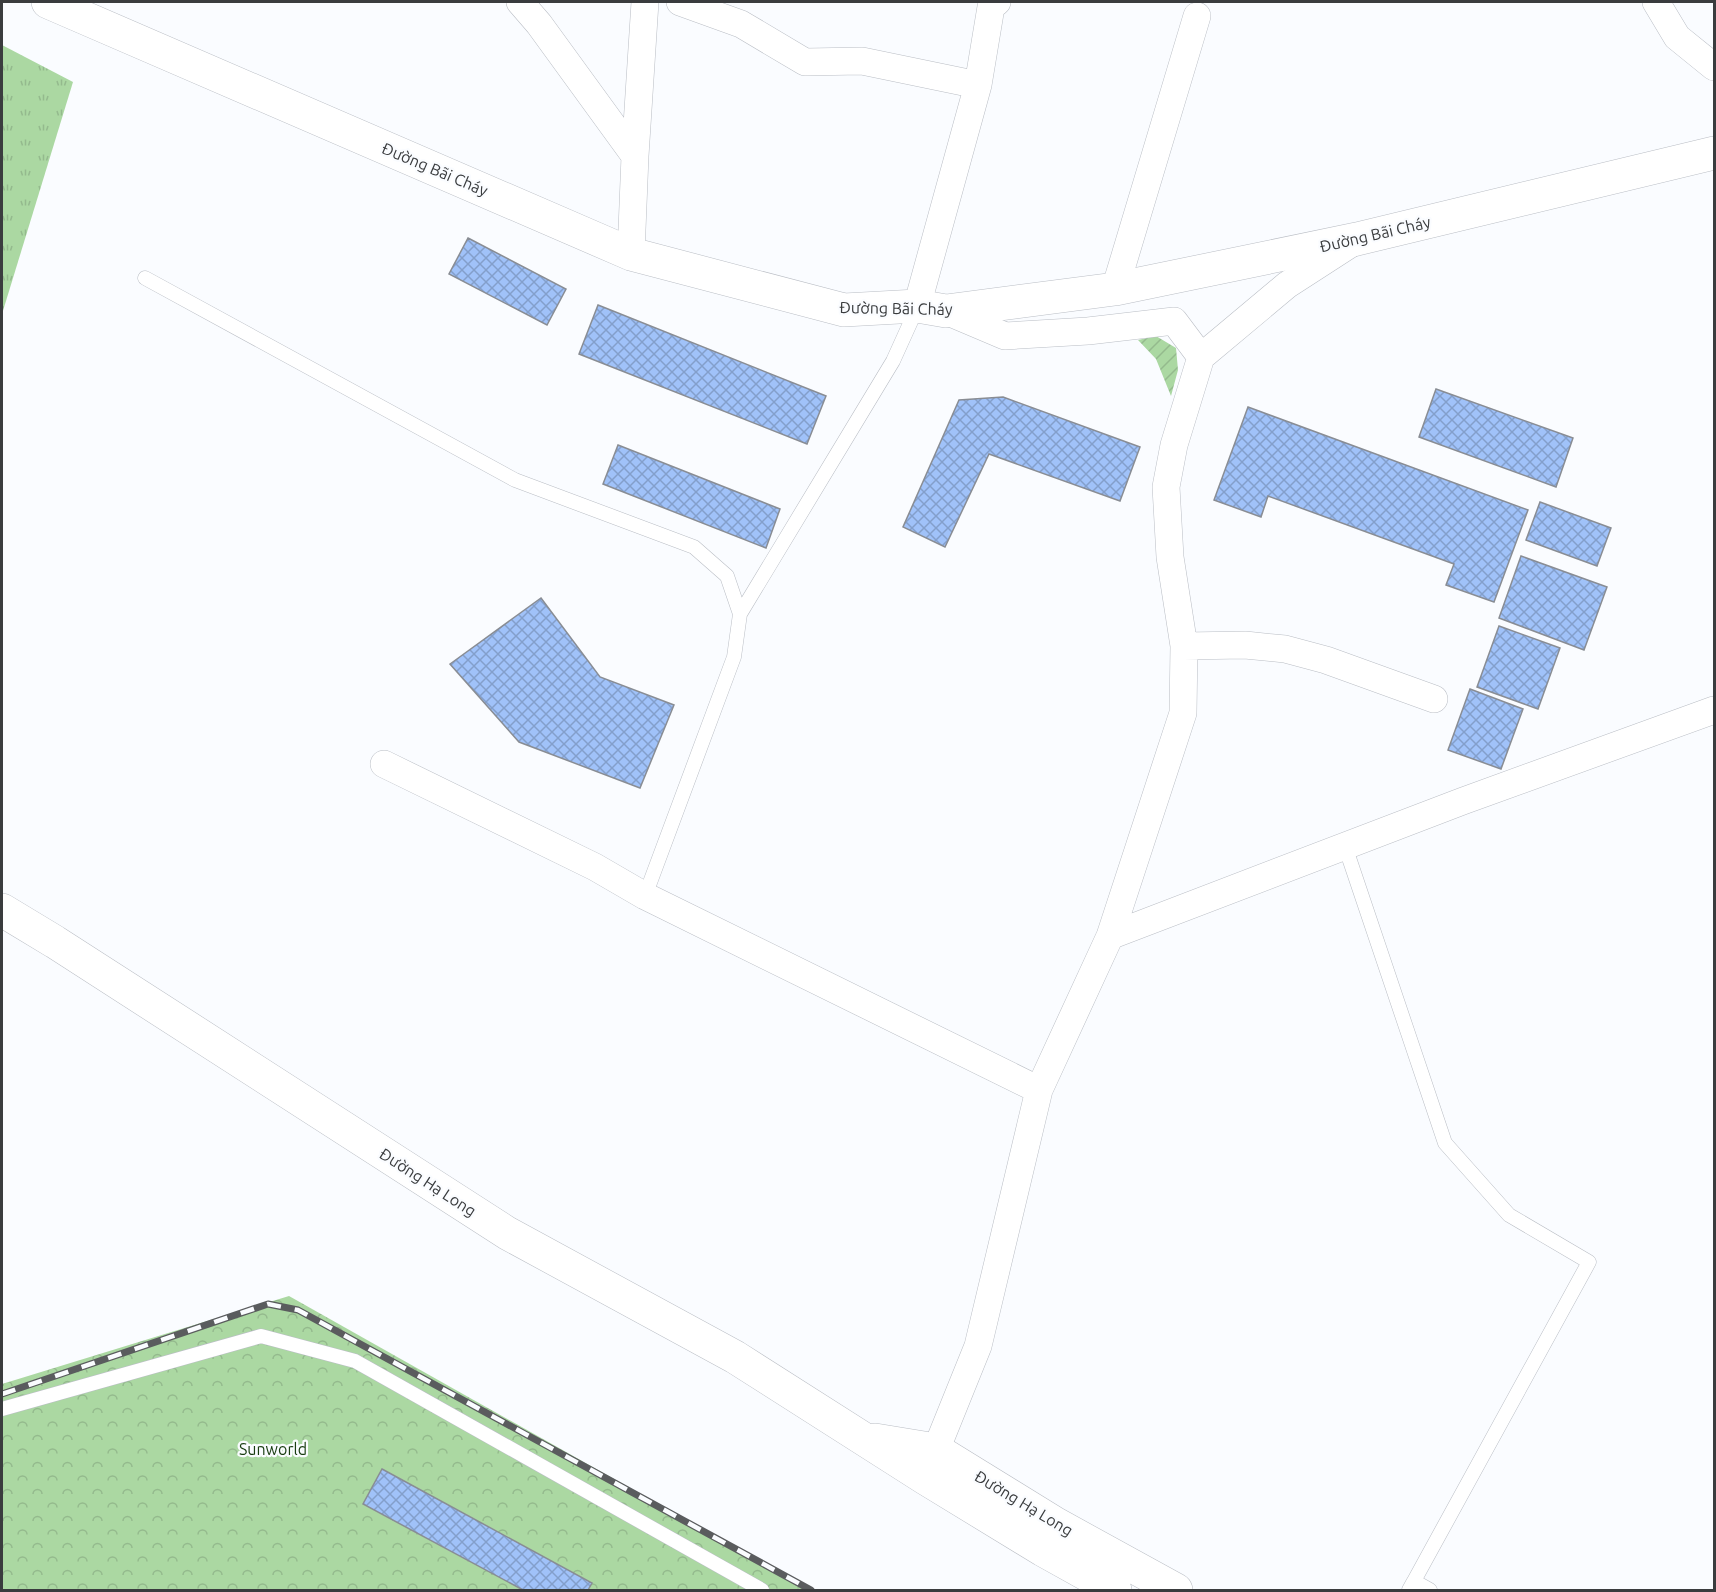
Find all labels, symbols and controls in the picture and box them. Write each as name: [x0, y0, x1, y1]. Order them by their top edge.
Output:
street label: Đường Bãi Cháy: [379, 139, 491, 200]
street label: Đường Bãi Cháy: [1318, 212, 1432, 255]
street label: Đường Bãi Cháy: [839, 298, 953, 318]
street label: Đường Hạ Long: [376, 1144, 480, 1220]
park label: Sunworld: [239, 1440, 307, 1458]
street label: Đường Hạ Long: [972, 1467, 1076, 1539]

